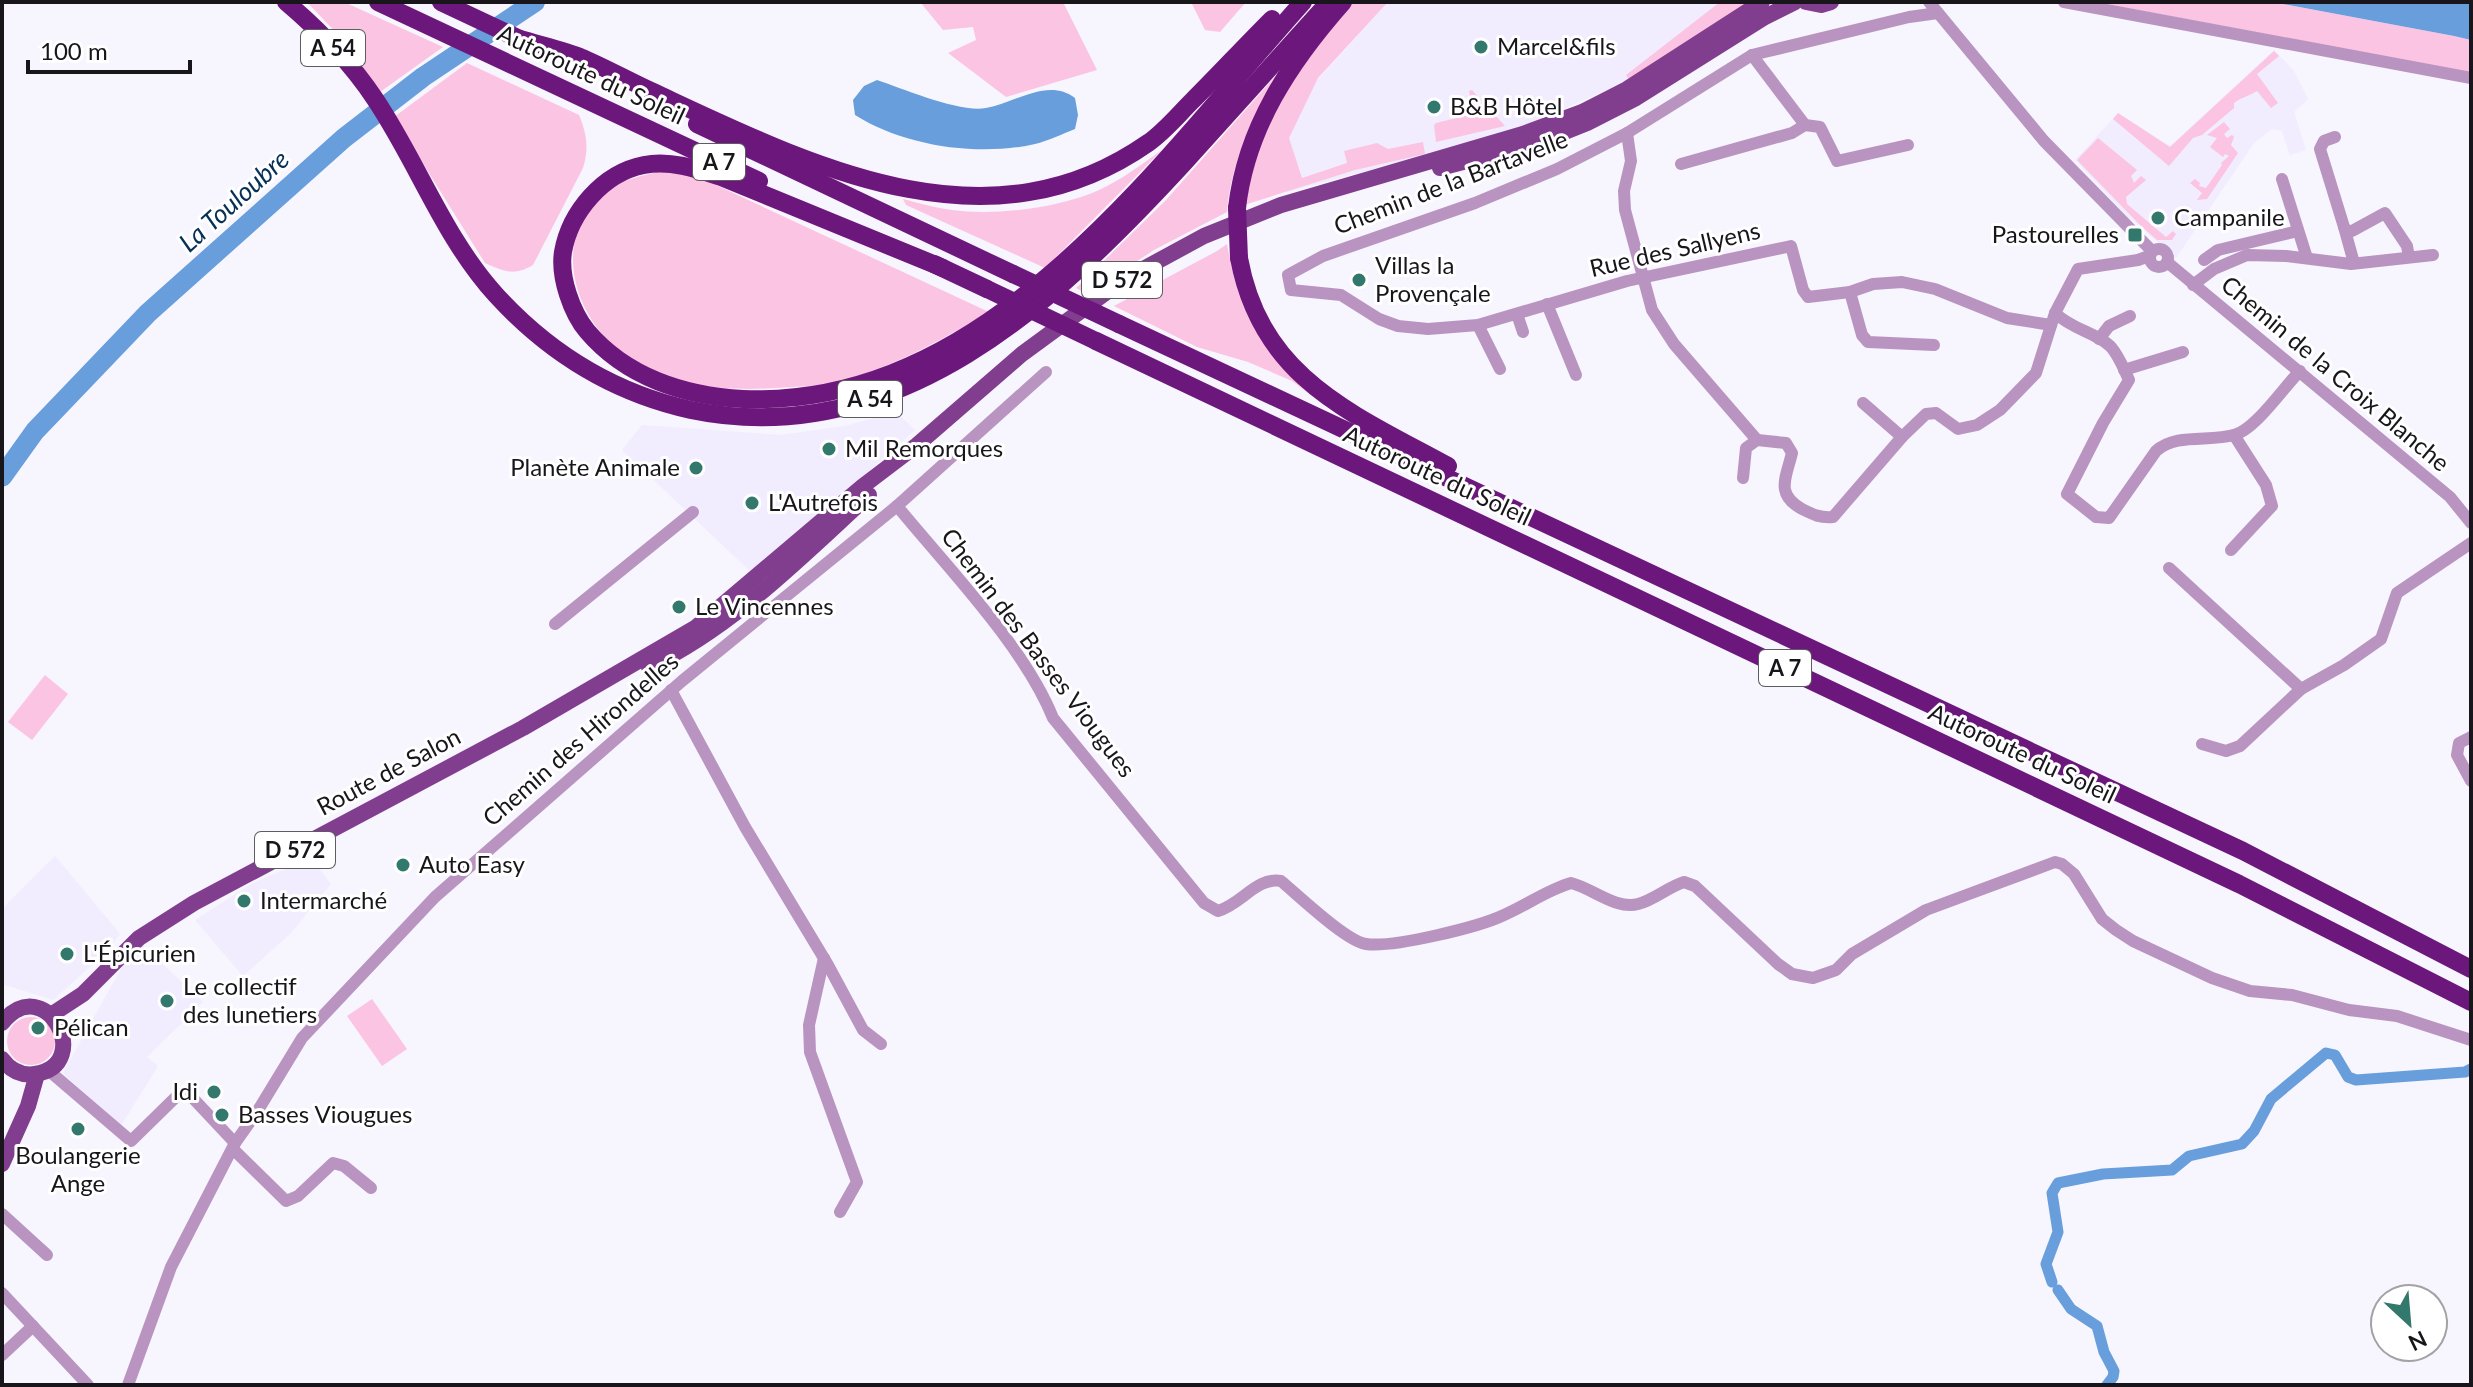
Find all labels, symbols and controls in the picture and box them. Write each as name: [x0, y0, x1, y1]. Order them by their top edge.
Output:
street label: Autoroute du Soleil: [493, 18, 690, 130]
scale bar: [28, 24, 190, 74]
road number: A 54: [301, 30, 365, 66]
place label: Marcel&fils: [1497, 31, 1616, 60]
text: 100 m: [40, 36, 108, 65]
marker: Marcel&fils: [1472, 38, 1490, 56]
place label: B&B Hôtel: [1450, 91, 1563, 120]
marker: B&B Hôtel: [1425, 98, 1443, 116]
street label: Chemin de la Bartavelle: [1329, 124, 1571, 240]
water label: La Touloubre: [172, 143, 295, 258]
road number: A 7: [693, 144, 745, 180]
place label: Campanile: [2174, 202, 2285, 231]
marker: Campanile: [2149, 209, 2167, 227]
street label: Rue des Sallyens: [1587, 215, 1763, 282]
place label: Pastourelles: [1992, 219, 2119, 248]
marker: Pastourelles: [2126, 226, 2144, 244]
place label: Villas la Provençale: [1375, 250, 1491, 307]
road number: D 572: [1082, 262, 1162, 298]
street label: Chemin de la Croix Blanche: [2216, 269, 2456, 477]
marker: Villas la Provençale: [1350, 271, 1368, 289]
road number: A 54: [838, 381, 902, 417]
street label: Autoroute du Soleil: [1339, 419, 1536, 531]
place label: Mil Remorques: [845, 433, 1003, 462]
marker: Mil Remorques: [820, 440, 838, 458]
place label: Planète Animale: [510, 452, 680, 481]
marker: Planète Animale: [687, 459, 705, 477]
place label: L'Autrefois: [768, 487, 878, 516]
marker: L'Autrefois: [743, 494, 761, 512]
street label: Chemin des Basses Viougues: [936, 522, 1142, 782]
place label: Le Vincennes: [695, 591, 834, 620]
marker: Le Vincennes: [670, 598, 688, 616]
street label: Chemin des Hirondelles: [476, 646, 684, 832]
road number: A 7: [1759, 650, 1811, 686]
street label: Autoroute du Soleil: [1924, 697, 2121, 809]
street label: Route de Salon: [312, 721, 465, 821]
road number: D 572: [255, 832, 335, 868]
place label: Auto Easy: [419, 849, 525, 878]
marker: Auto Easy: [394, 856, 412, 874]
place label: Intermarché: [260, 885, 387, 914]
marker: Intermarché: [235, 892, 253, 910]
place label: L'Épicurien: [83, 938, 196, 967]
marker: L'Épicurien: [58, 945, 76, 963]
place label: Le collectif des lunetiers: [183, 971, 317, 1028]
marker: Le collectif des lunetiers: [158, 992, 176, 1010]
place label: Pélican: [54, 1012, 129, 1041]
marker: Pélican: [29, 1019, 47, 1037]
place label: Idi: [172, 1076, 198, 1105]
marker: Idi: [205, 1083, 223, 1101]
place label: Basses Viougues: [238, 1099, 412, 1128]
marker: Basses Viougues: [213, 1106, 231, 1124]
marker: Boulangerie Ange: [69, 1120, 87, 1138]
place label: Boulangerie Ange: [15, 1140, 141, 1197]
north arrow: [2369, 1283, 2449, 1363]
text: N: [2404, 1326, 2432, 1357]

